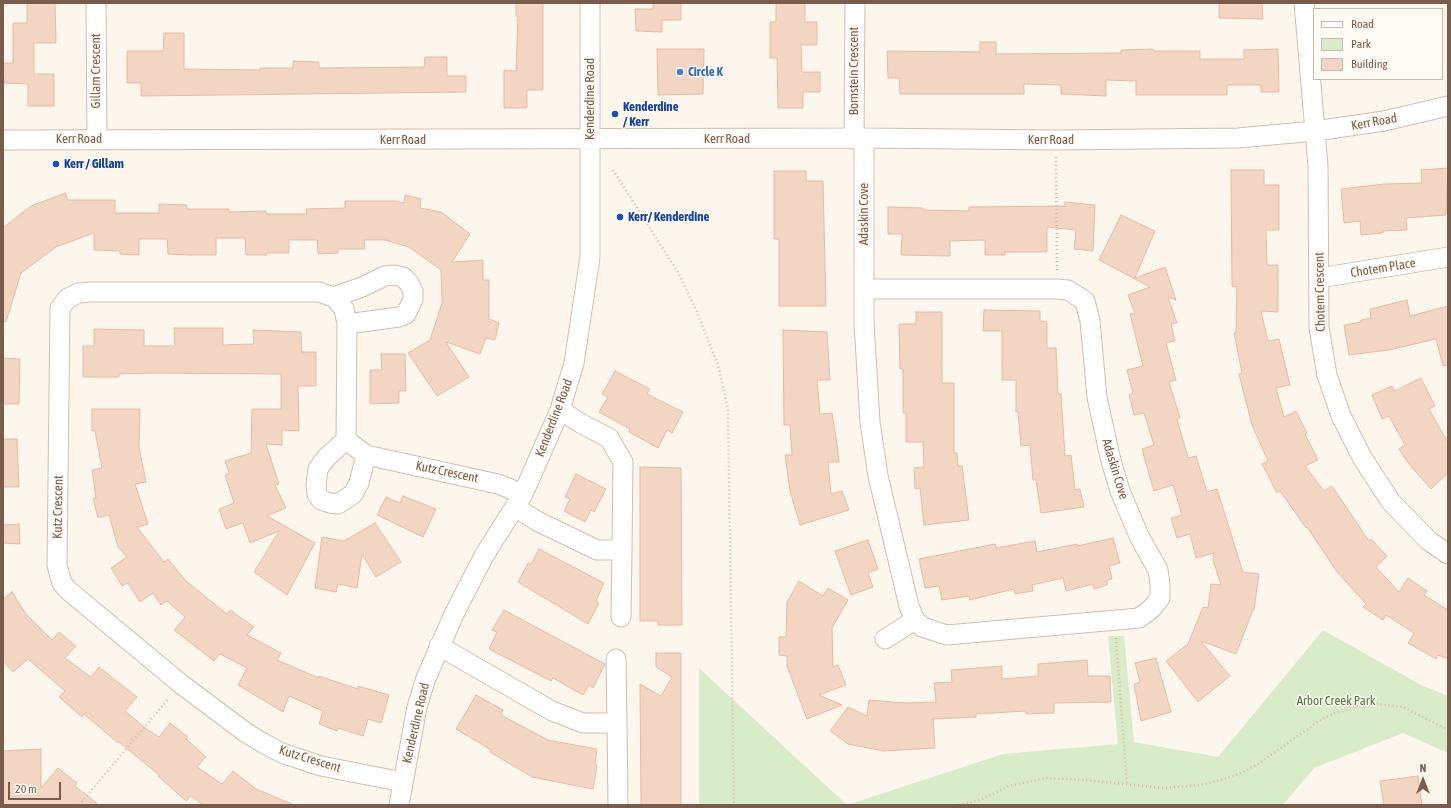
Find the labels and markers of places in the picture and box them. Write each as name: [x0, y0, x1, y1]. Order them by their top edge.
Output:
place label: Circle K: [688, 64, 723, 80]
marker: Circle K: [675, 67, 685, 77]
place label: Kenderdine / Kerr: [623, 99, 679, 130]
marker: Kenderdine / Kerr: [610, 109, 620, 119]
place label: Kerr / Gillam: [64, 156, 124, 172]
marker: Kerr / Gillam: [51, 159, 61, 169]
place label: Kerr/ Kenderdine: [628, 209, 709, 225]
marker: Kerr/ Kenderdine: [615, 212, 625, 222]

